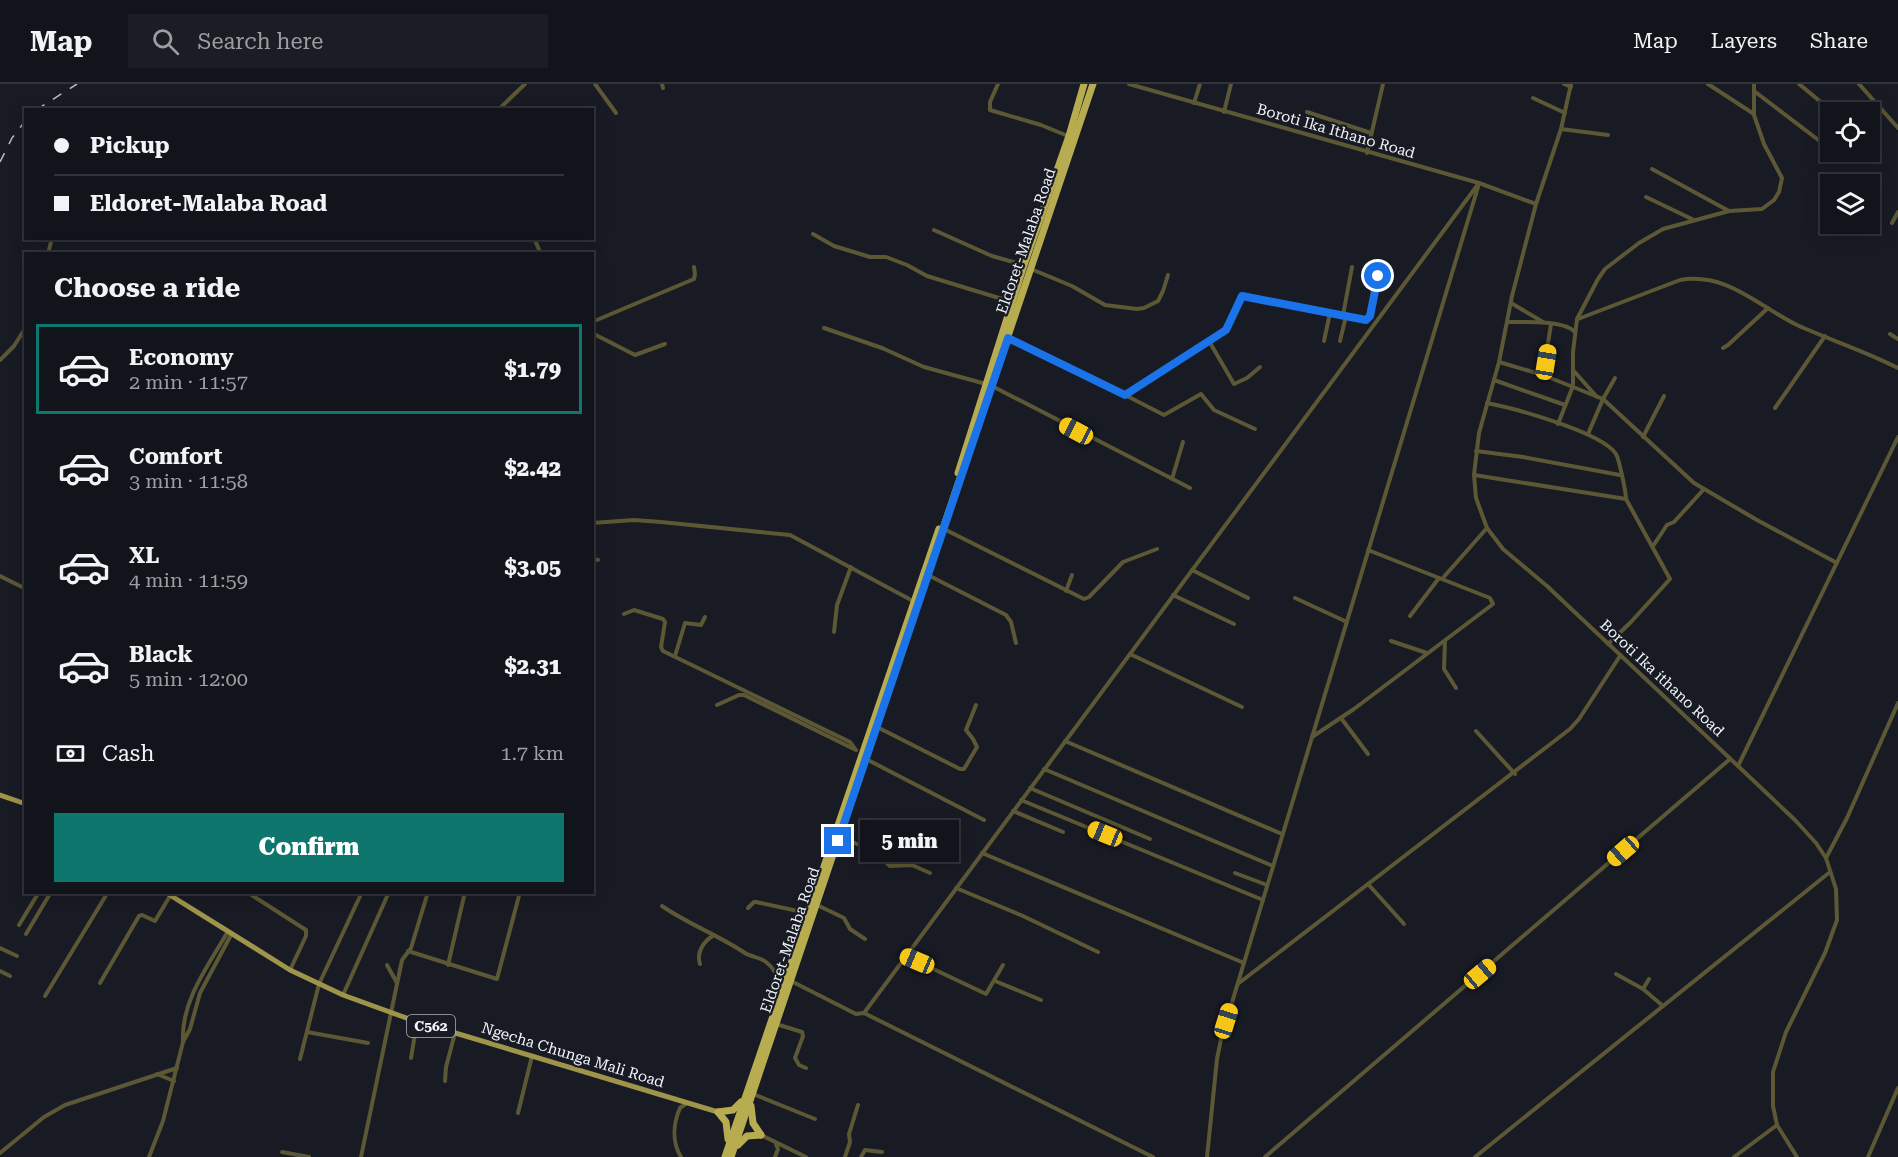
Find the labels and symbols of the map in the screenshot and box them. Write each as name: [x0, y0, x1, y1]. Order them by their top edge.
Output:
street label: Boroti Ika Ithano Road: [1255, 100, 1418, 162]
street label: Eldoret-Malaba Road: [993, 165, 1060, 316]
route start: [1364, 262, 1391, 289]
car: [1534, 343, 1558, 381]
car: [1056, 415, 1096, 447]
street label: Boroti Ika ithano Road: [1596, 616, 1728, 740]
car: [1085, 819, 1125, 849]
callout: 5 min: [859, 820, 958, 862]
route end: [824, 827, 851, 854]
car: [1604, 832, 1642, 870]
street label: Eldoret-Malaba Road: [757, 864, 824, 1015]
car: [897, 946, 937, 976]
car: [1460, 956, 1500, 992]
car: [1212, 1001, 1240, 1041]
road number: C562: [407, 1015, 455, 1037]
street label: Ngecha Chunga Mali Road: [479, 1019, 667, 1092]

